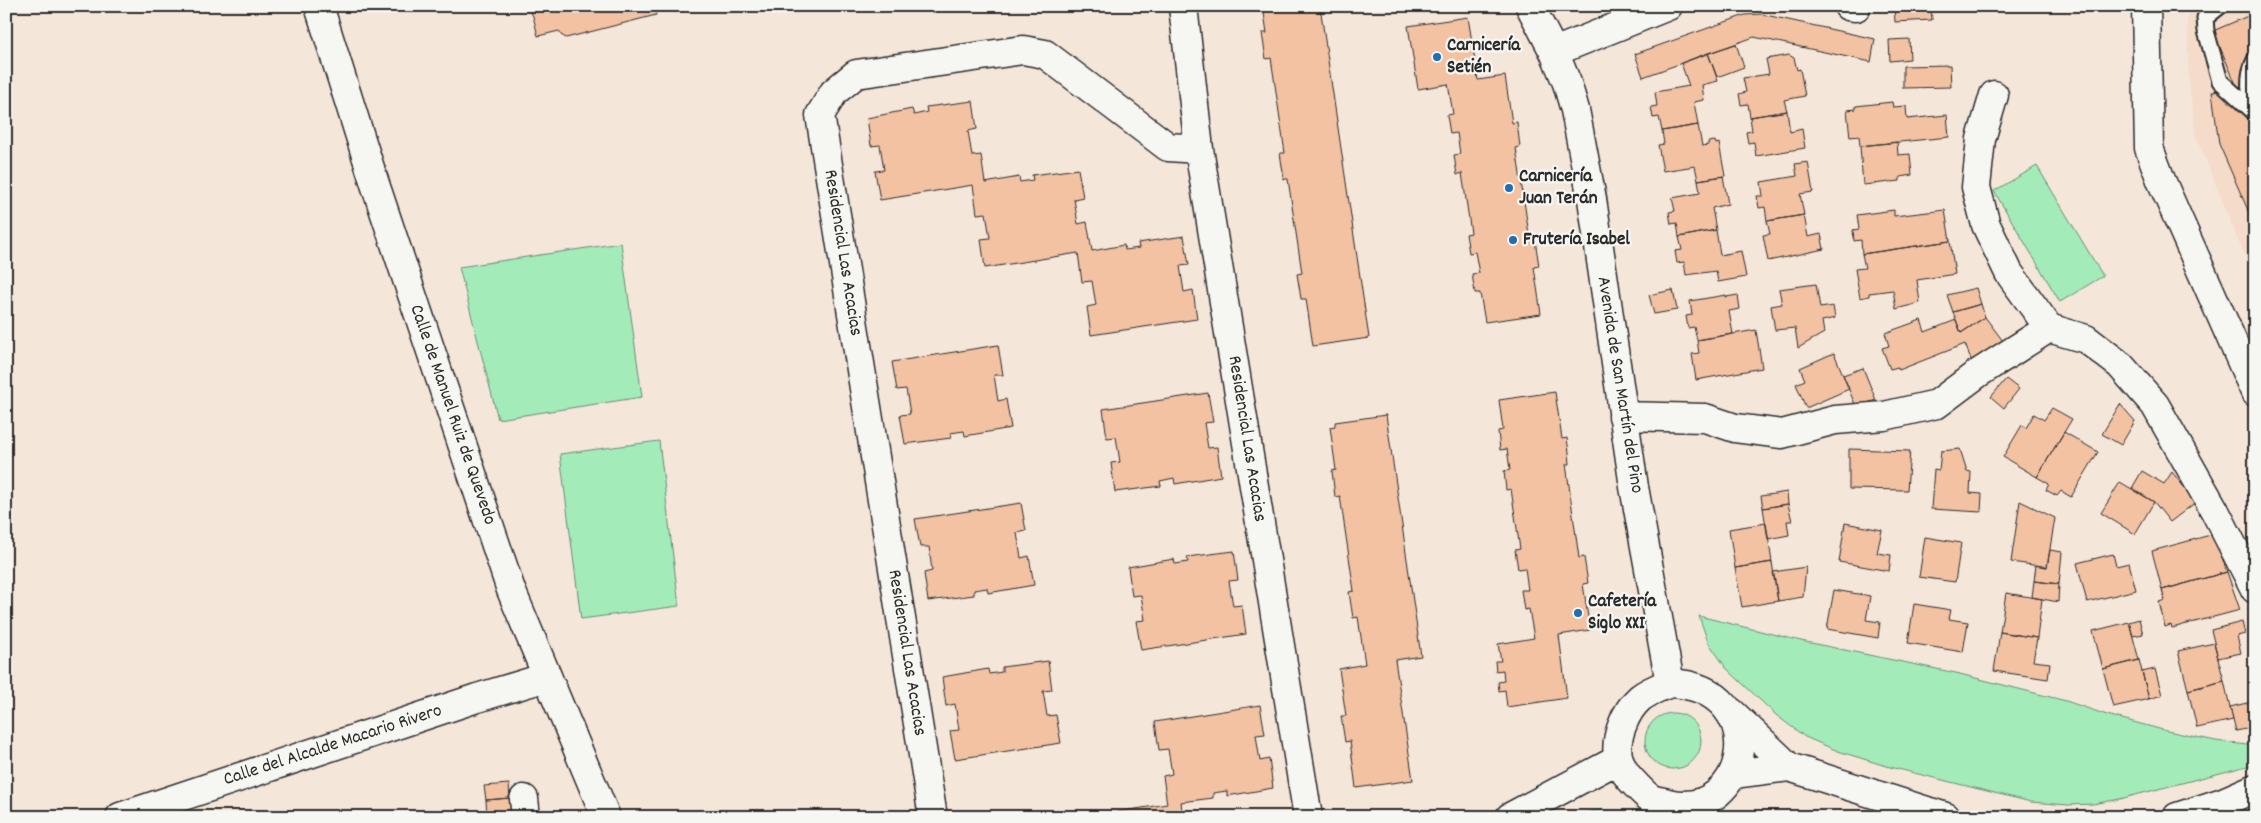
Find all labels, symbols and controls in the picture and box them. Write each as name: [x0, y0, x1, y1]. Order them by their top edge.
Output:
place label: Carnicería Setién: [1447, 33, 1521, 82]
marker: Carnicería Setién: [1431, 51, 1443, 63]
place label: Carnicería Juan Terán: [1519, 164, 1598, 213]
street label: Residencial Las Acacias: [816, 168, 868, 338]
marker: Carnicería Juan Terán: [1503, 182, 1515, 194]
place label: Frutería Isabel: [1523, 227, 1630, 254]
marker: Frutería Isabel: [1507, 234, 1519, 246]
street label: Avenida de San Martín del Pino: [1589, 275, 1649, 495]
street label: Calle de Manuel Ruiz de Quevedo: [402, 301, 502, 529]
street label: Residencial Las Acacias: [1220, 354, 1272, 524]
street label: Residencial Las Acacias: [880, 568, 932, 738]
place label: Cafetería Siglo XXI: [1588, 589, 1657, 638]
marker: Cafetería Siglo XXI: [1572, 607, 1584, 619]
street label: Calle del Alcalde Macario Rivero: [220, 698, 446, 794]

